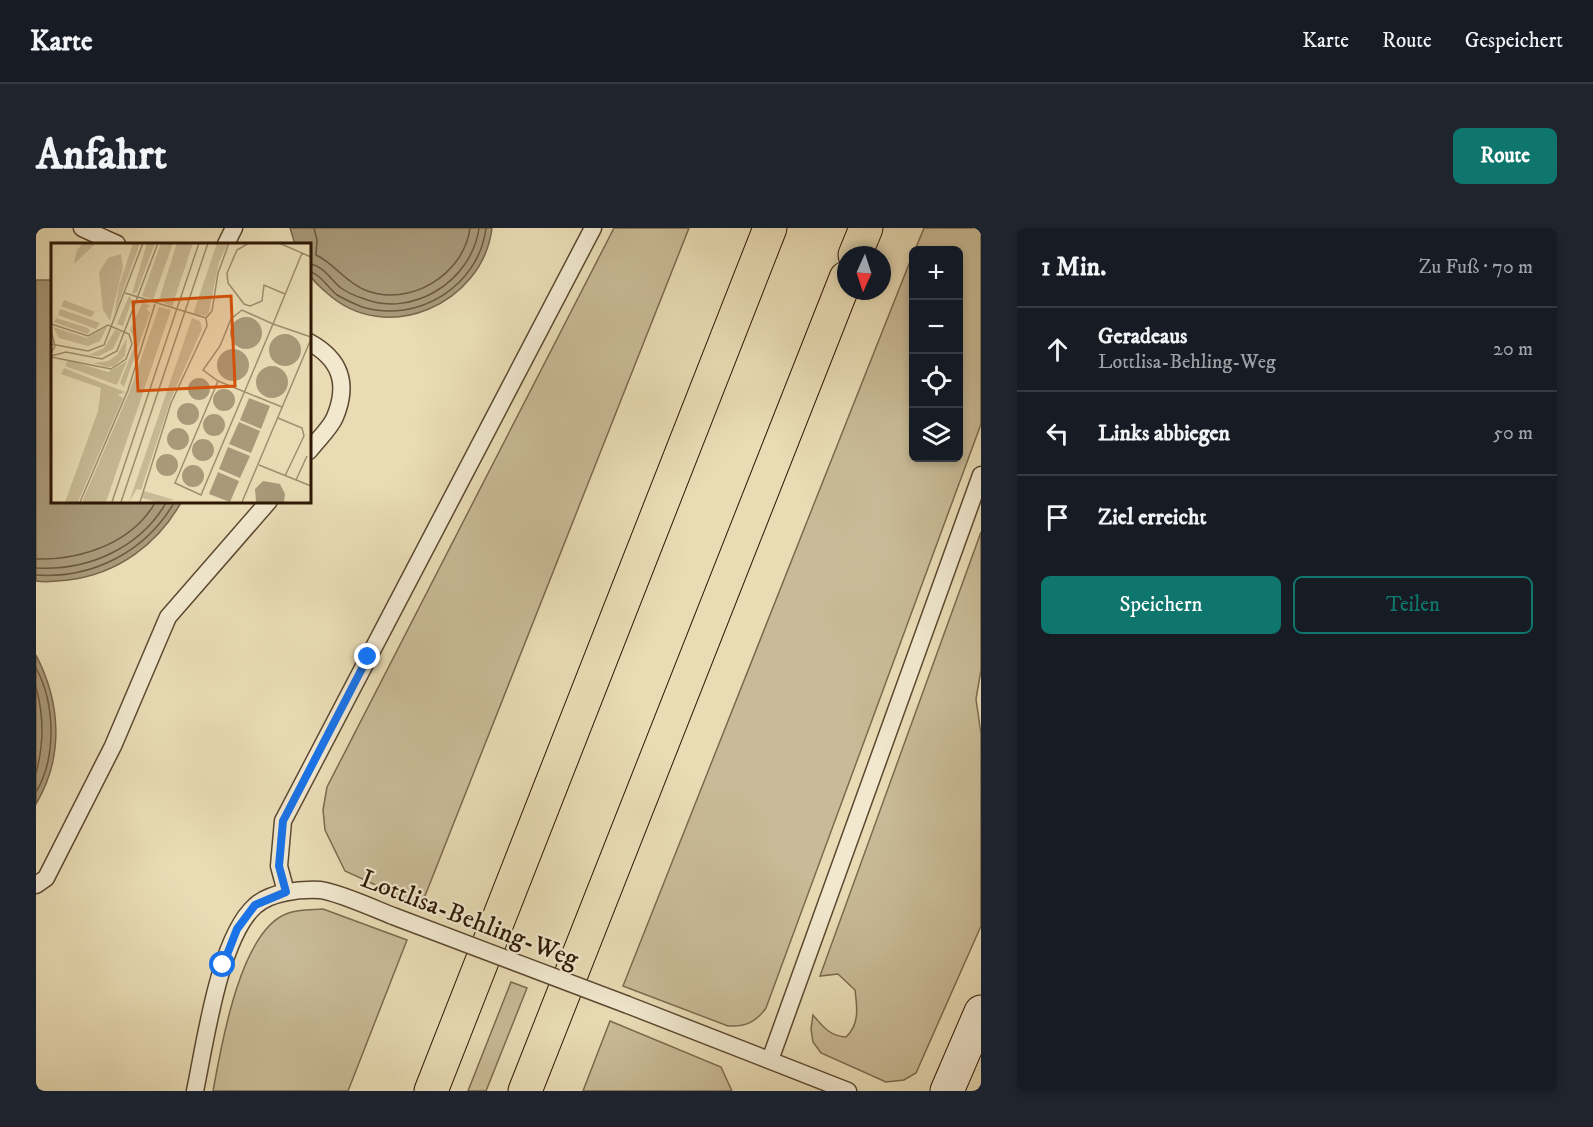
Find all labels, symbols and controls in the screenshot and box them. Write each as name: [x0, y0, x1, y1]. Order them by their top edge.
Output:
text: Karte: [30, 24, 93, 59]
text: Karte: [1302, 28, 1349, 54]
text: Route: [1382, 28, 1432, 54]
text: Gespeichert: [1465, 28, 1563, 54]
button: Route: [1453, 128, 1557, 184]
text: Anfahrt: [36, 130, 167, 182]
inset map: [51, 243, 310, 502]
north arrow: [837, 246, 891, 300]
map controls: [909, 246, 963, 462]
button: +: [909, 246, 963, 300]
text: 1 Min.: [1041, 251, 1106, 284]
text: Zu Fuß · 70 m: [1419, 255, 1533, 280]
button: −: [909, 300, 963, 354]
text: Geradeaus: [1098, 323, 1187, 350]
icon: ahead: [1041, 333, 1074, 366]
text: 20 m: [1493, 337, 1533, 362]
text: Lottlisa-Behling-Weg: [1098, 350, 1276, 375]
button: locate: [909, 354, 963, 408]
button: layers: [909, 408, 963, 462]
icon: left: [1041, 417, 1074, 450]
text: Links abbiegen: [1098, 420, 1230, 447]
text: 50 m: [1493, 421, 1533, 446]
icon: arrive: [1041, 501, 1074, 534]
text: Ziel erreicht: [1098, 504, 1206, 531]
button: Speichern: [1041, 576, 1281, 634]
button: Teilen: [1293, 576, 1533, 634]
route end: [354, 643, 380, 669]
street label: Lottlisa-Behling-Weg: [356, 863, 584, 976]
route start: [209, 951, 235, 977]

